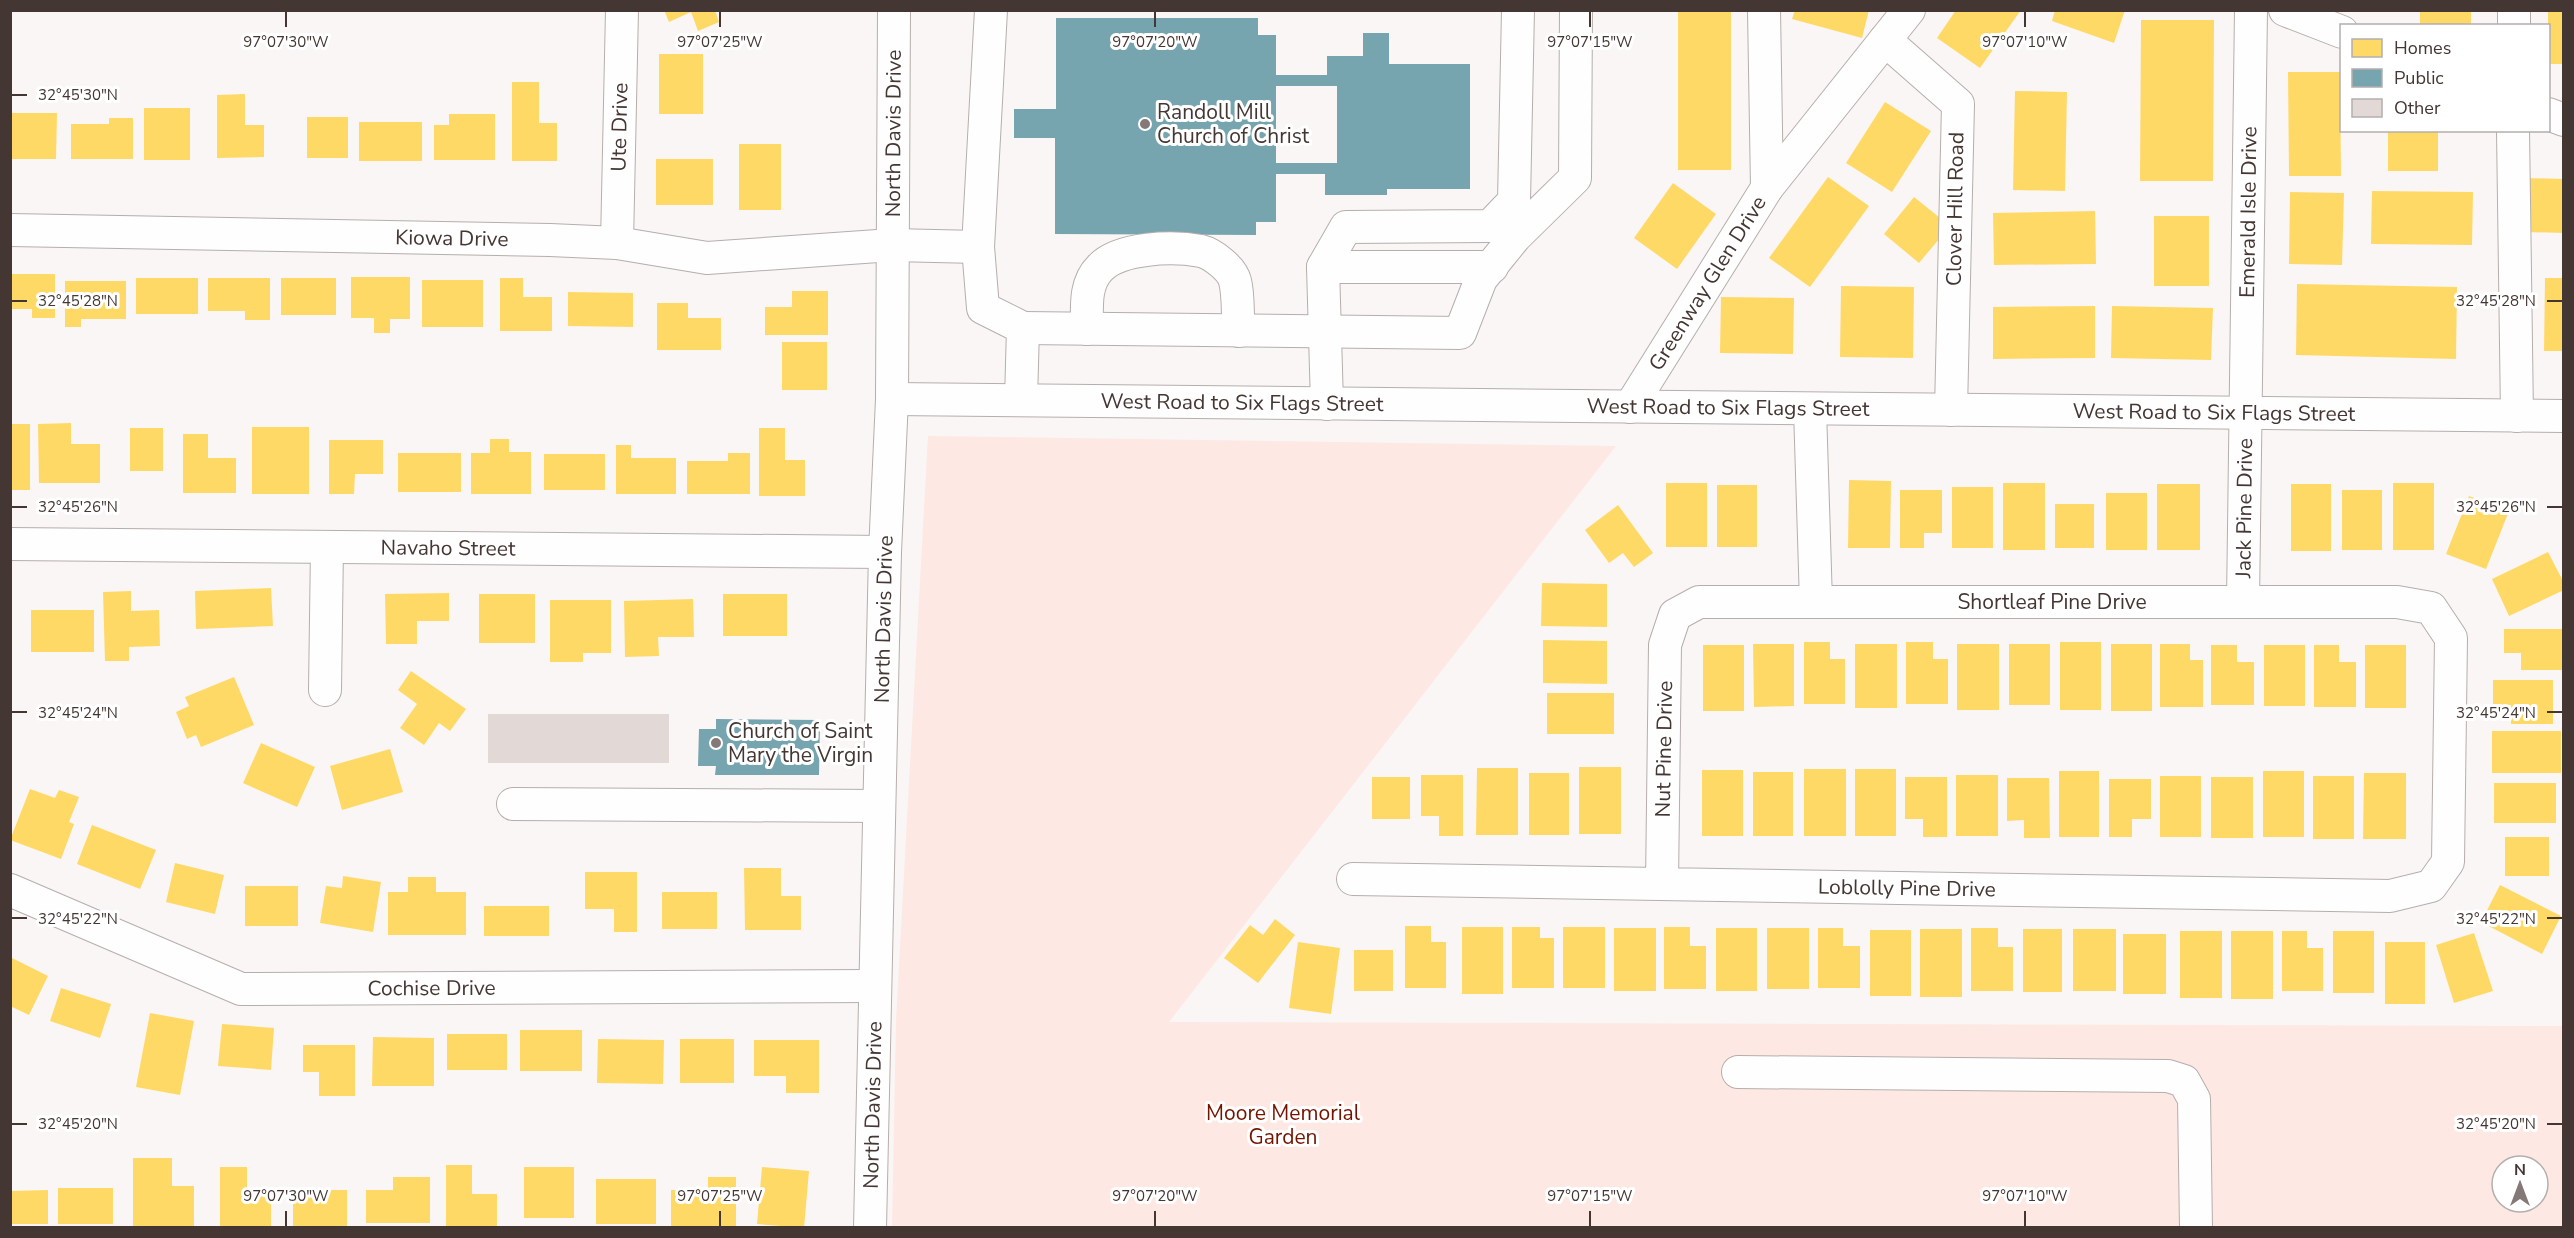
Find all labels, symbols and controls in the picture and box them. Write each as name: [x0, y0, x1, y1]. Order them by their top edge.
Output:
legend: [2340, 24, 2550, 132]
text: 97°07'30"W: [243, 32, 329, 52]
text: 97°07'25"W: [677, 32, 763, 52]
text: 97°07'20"W: [1112, 32, 1198, 52]
text: 97°07'15"W: [1547, 32, 1633, 52]
text: 97°07'10"W: [1982, 32, 2068, 52]
text: Homes: [2394, 36, 2451, 60]
street label: North Davis Drive: [879, 49, 908, 217]
text: Public: [2394, 66, 2444, 90]
street label: Ute Drive: [605, 82, 634, 172]
text: 32°45'30"N: [38, 85, 118, 105]
text: Other: [2394, 96, 2441, 120]
place label: Randoll Mill Church of Christ: [1157, 98, 1310, 150]
marker: Randoll Mill Church of Christ: [1138, 117, 1152, 131]
street label: Emerald Isle Drive: [2233, 126, 2263, 298]
street label: Clover Hill Road: [1940, 132, 1970, 286]
street label: Greenway Glen Drive: [1642, 190, 1773, 376]
street label: Kiowa Drive: [395, 223, 509, 253]
text: 32°45'28"N: [38, 291, 118, 311]
text: 32°45'28"N: [2456, 291, 2536, 311]
street label: West Road to Six Flags Street: [1100, 387, 1384, 418]
street label: West Road to Six Flags Street: [1586, 392, 1870, 423]
street label: West Road to Six Flags Street: [2072, 397, 2356, 428]
street label: Jack Pine Drive: [2229, 438, 2259, 579]
text: 32°45'26"N: [38, 497, 118, 517]
text: 32°45'26"N: [2456, 497, 2536, 517]
street label: Navaho Street: [380, 533, 516, 563]
street label: North Davis Drive: [868, 535, 900, 703]
street label: Shortleaf Pine Drive: [1957, 588, 2147, 616]
street label: Nut Pine Drive: [1649, 680, 1679, 818]
text: 32°45'24"N: [38, 703, 118, 723]
text: 32°45'24"N: [2456, 703, 2536, 723]
place label: Church of Saint Mary the Virgin: [728, 717, 873, 769]
marker: Church of Saint Mary the Virgin: [709, 736, 723, 750]
street label: Loblolly Pine Drive: [1818, 873, 1996, 904]
text: 32°45'22"N: [38, 909, 118, 929]
text: 32°45'22"N: [2456, 909, 2536, 929]
street label: Cochise Drive: [368, 974, 496, 1002]
street label: North Davis Drive: [857, 1021, 889, 1189]
park label: Moore Memorial Garden: [1206, 1099, 1361, 1151]
text: 32°45'20"N: [38, 1114, 118, 1134]
text: 32°45'20"N: [2456, 1114, 2536, 1134]
north arrow: [2490, 1154, 2550, 1214]
text: N: [2514, 1159, 2526, 1181]
text: 97°07'30"W: [243, 1186, 329, 1206]
text: 97°07'25"W: [677, 1186, 763, 1206]
text: 97°07'20"W: [1112, 1186, 1198, 1206]
text: 97°07'15"W: [1547, 1186, 1633, 1206]
text: 97°07'10"W: [1982, 1186, 2068, 1206]

